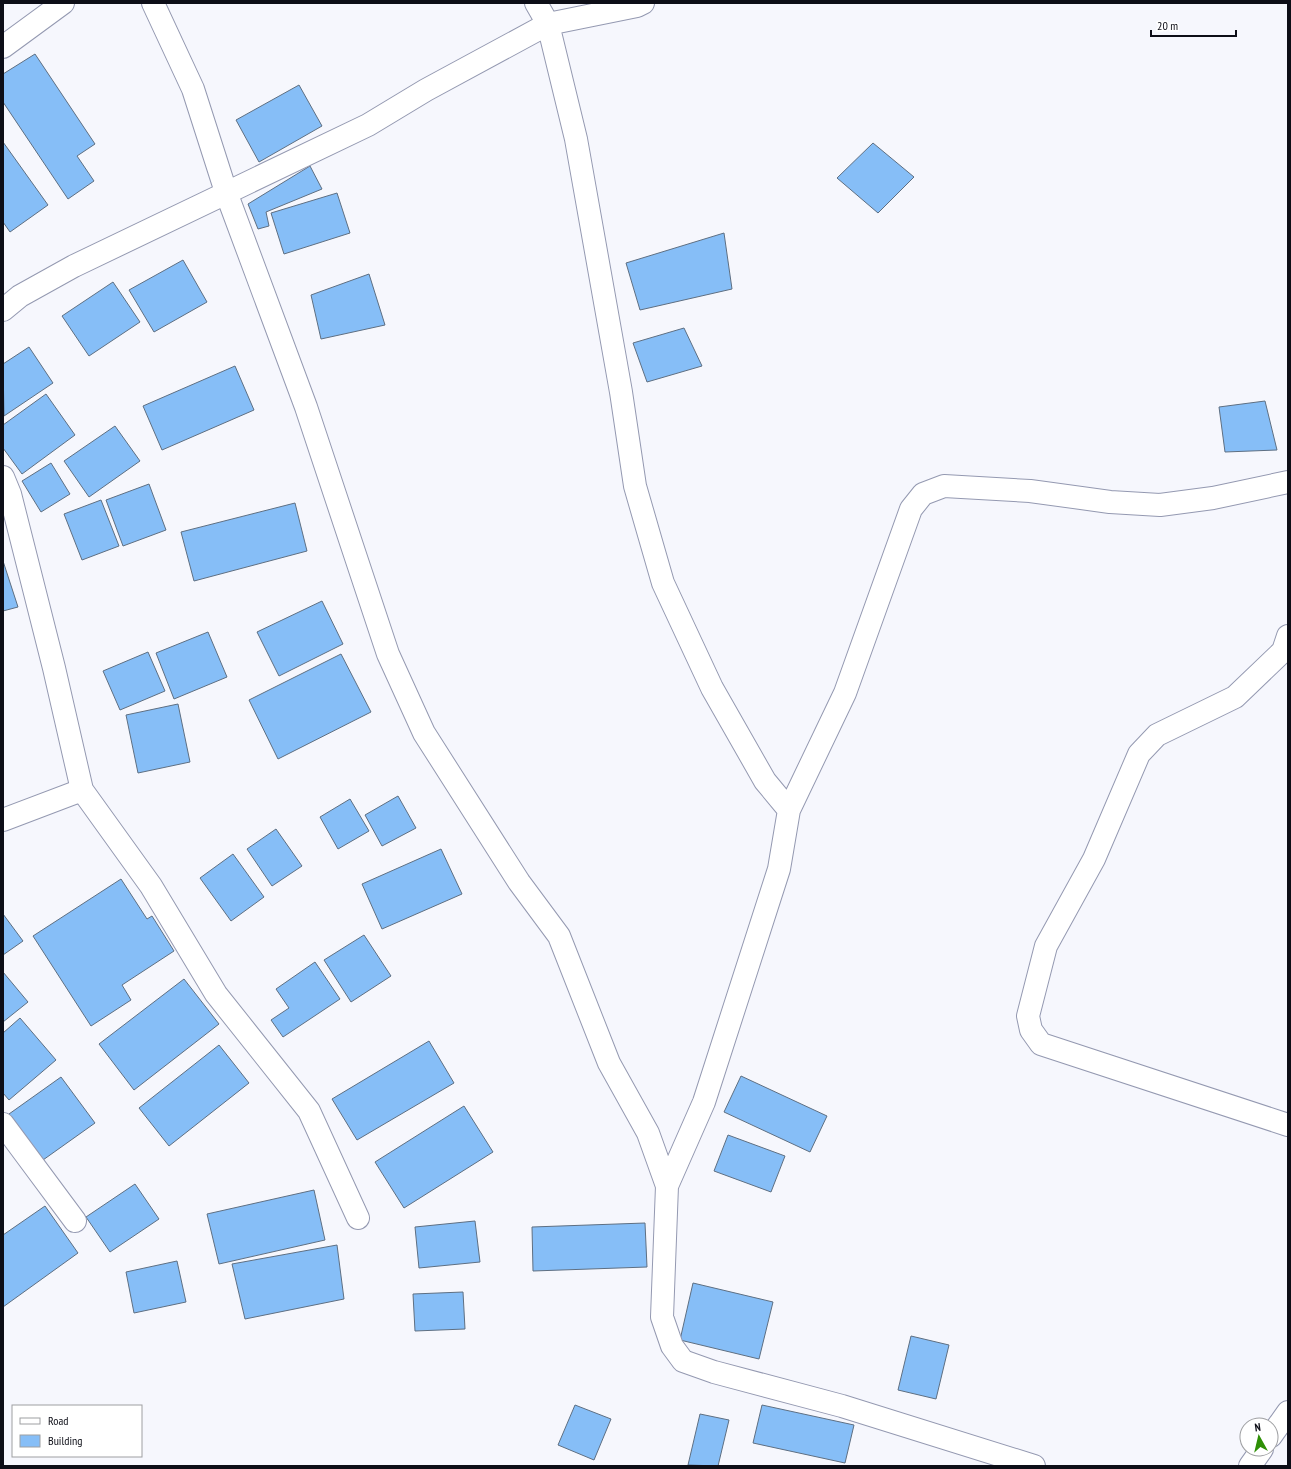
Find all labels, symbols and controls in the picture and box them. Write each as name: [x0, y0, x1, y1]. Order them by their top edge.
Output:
scale bar: [1151, 12, 1236, 38]
text: 20 m: [1157, 18, 1178, 33]
legend: [12, 1405, 142, 1457]
text: Road: [48, 1413, 68, 1428]
north arrow: [1239, 1417, 1279, 1457]
text: N: [1254, 1420, 1262, 1434]
text: Building: [48, 1433, 83, 1448]

